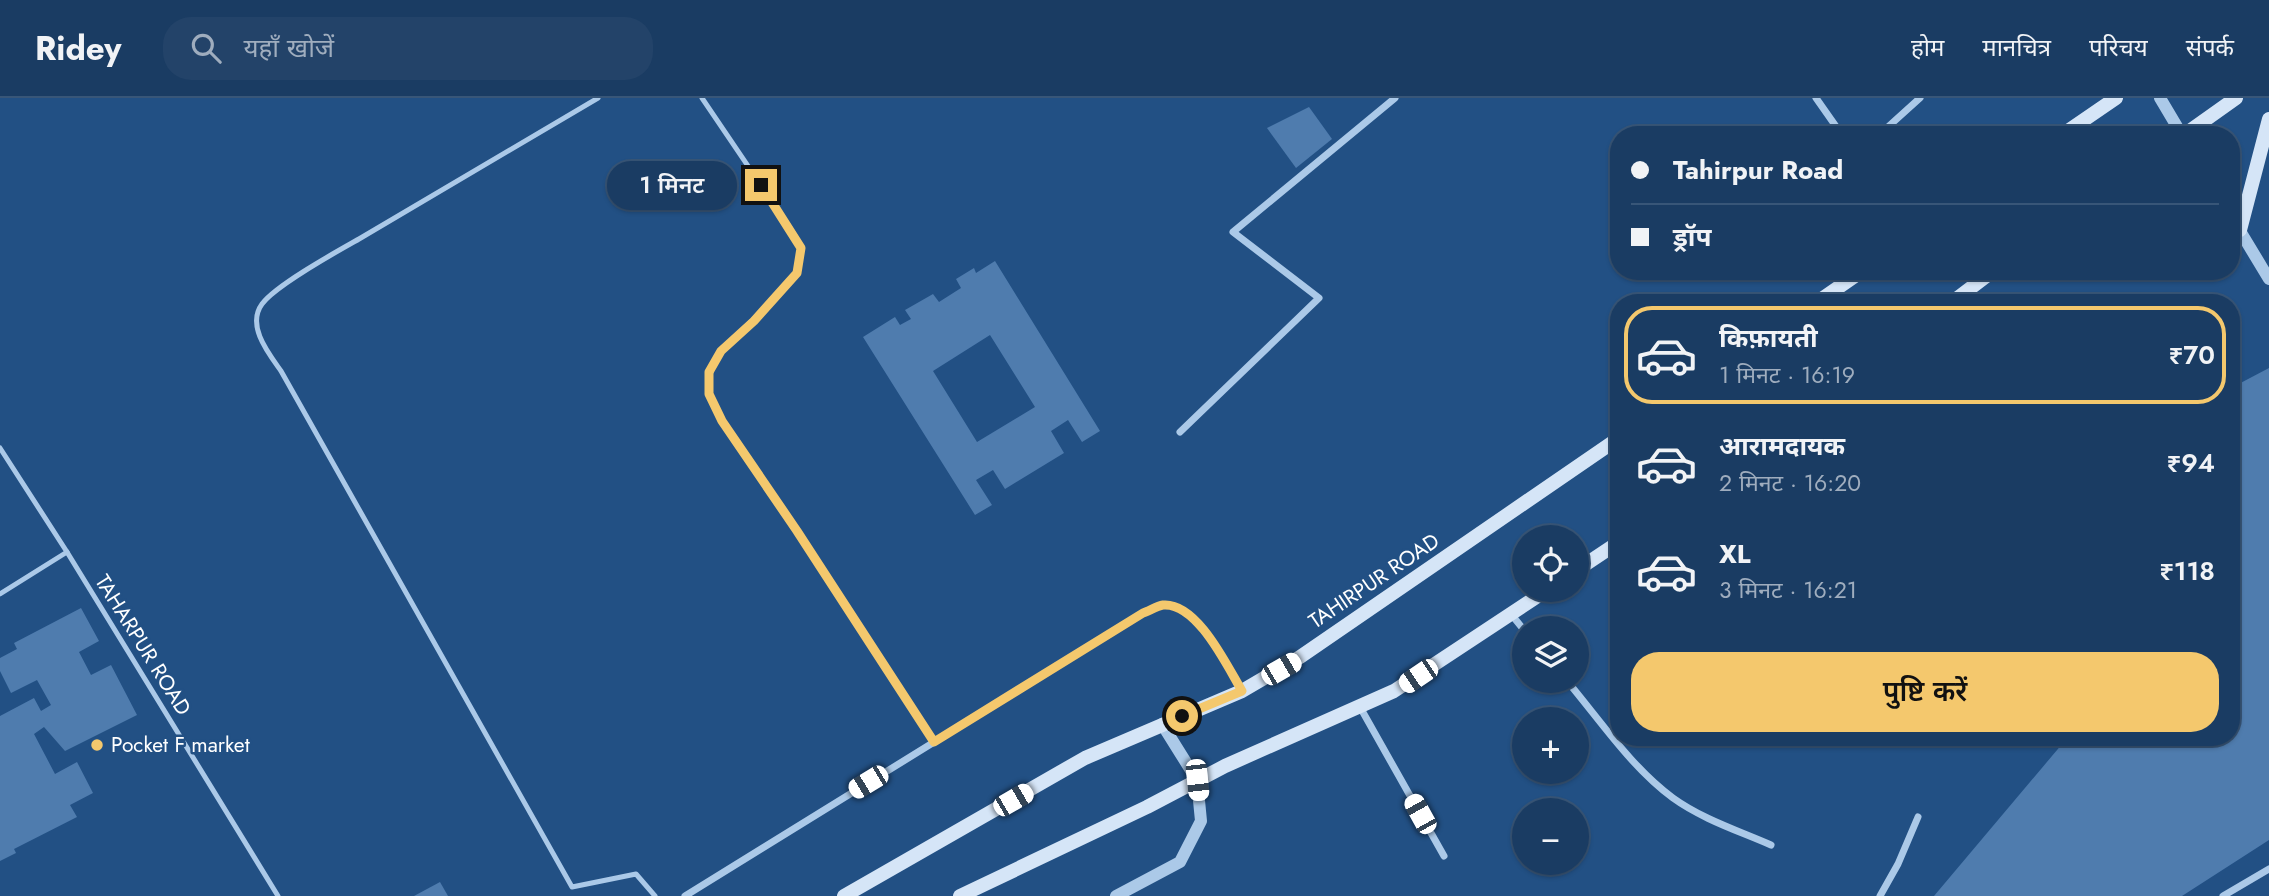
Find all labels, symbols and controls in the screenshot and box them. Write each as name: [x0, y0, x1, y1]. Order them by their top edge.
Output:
search box: [163, 17, 653, 80]
text: Ridey: [35, 25, 121, 72]
icon: search: [187, 29, 225, 67]
text: यहाँ खोजें: [243, 29, 334, 67]
text: होम: [1911, 30, 1944, 65]
text: मानचित्र: [1982, 30, 2051, 65]
text: परिचय: [2089, 30, 2148, 65]
text: संपर्क: [2186, 30, 2234, 65]
text: Tahirpur Road: [1673, 151, 1843, 189]
callout: 1 मिनट: [607, 160, 736, 210]
text: 1 मिनट: [640, 168, 704, 202]
route end: [745, 169, 777, 201]
text: ड्रॉप: [1673, 218, 1711, 256]
text: किफ़ायती: [1719, 319, 1818, 357]
icon: car: [1635, 324, 1698, 387]
text: ₹70: [2169, 336, 2215, 374]
text: 1 मिनट · 16:19: [1719, 358, 1855, 392]
text: आरामदायक: [1719, 427, 1845, 465]
icon: car: [1635, 432, 1698, 495]
text: ₹94: [2166, 444, 2215, 482]
text: 2 मिनट · 16:20: [1719, 466, 1861, 500]
map controls: [1512, 525, 1589, 875]
button: locate: [1512, 525, 1589, 602]
street label: TAHIRPUR ROAD: [1303, 526, 1445, 636]
text: XL: [1719, 535, 1751, 573]
icon: car: [1635, 540, 1698, 603]
text: ₹118: [2159, 552, 2215, 590]
street label: TAHARPUR ROAD: [88, 569, 198, 721]
text: 3 मिनट · 16:21: [1719, 573, 1857, 607]
button: layers: [1512, 616, 1589, 693]
car: [1258, 649, 1305, 689]
button: पुष्टि करें: [1631, 652, 2219, 732]
car: [1395, 656, 1442, 696]
route start: [1166, 700, 1198, 732]
button: +: [1512, 707, 1589, 784]
place label: Pocket F market: [111, 730, 250, 760]
marker: Pocket F market: [89, 737, 105, 753]
car: [1185, 758, 1210, 802]
car: [845, 762, 892, 802]
car: [990, 780, 1037, 820]
car: [1401, 791, 1440, 837]
button: −: [1512, 798, 1589, 875]

